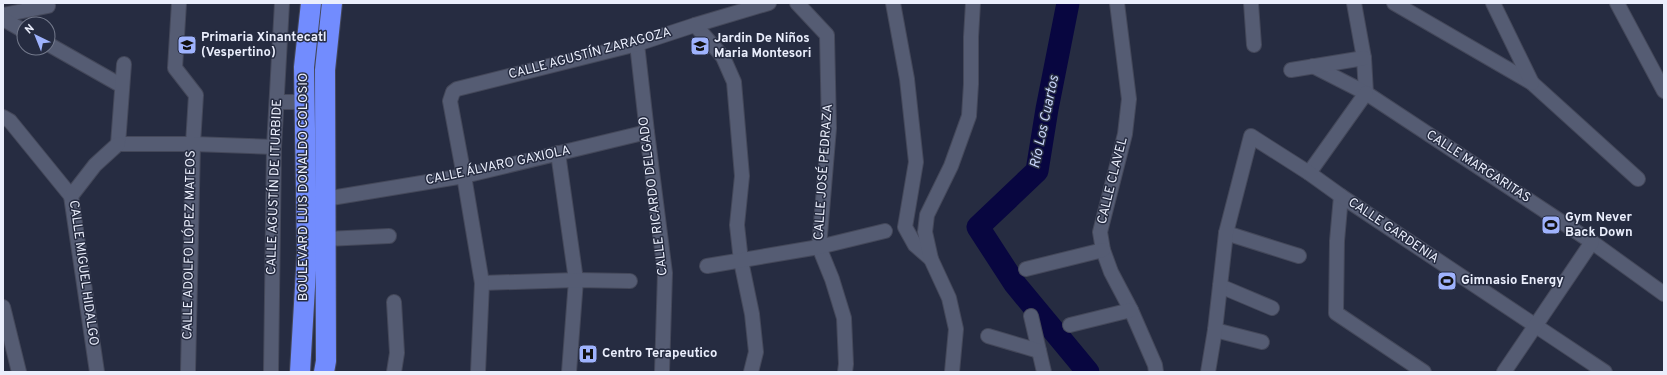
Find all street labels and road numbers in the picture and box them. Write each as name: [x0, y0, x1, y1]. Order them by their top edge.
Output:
street label: CALLE AGUSTÍN ZARAGOZA: [506, 23, 673, 83]
street label: BOULEVARD LUIS DONALDO COLOSIO: [296, 73, 312, 301]
street label: CALLE AGUSTÍN DE ITURBIDE: [262, 99, 286, 275]
street label: CALLE JOSÉ PEDRAZA: [809, 103, 837, 241]
street label: CALLE RICARDO DELGADO: [636, 115, 672, 277]
street label: CALLE MARGARITAS: [1423, 127, 1533, 207]
street label: CALLE CLAVEL: [1095, 136, 1131, 226]
street label: CALLE ÁLVARO GAXIOLA: [424, 141, 572, 189]
street label: CALLE ADOLFO LÓPEZ MATEOS: [178, 150, 200, 340]
street label: CALLE GARDENIA: [1345, 195, 1442, 267]
street label: CALLE MIGUEL HIDALGO: [65, 199, 101, 347]

